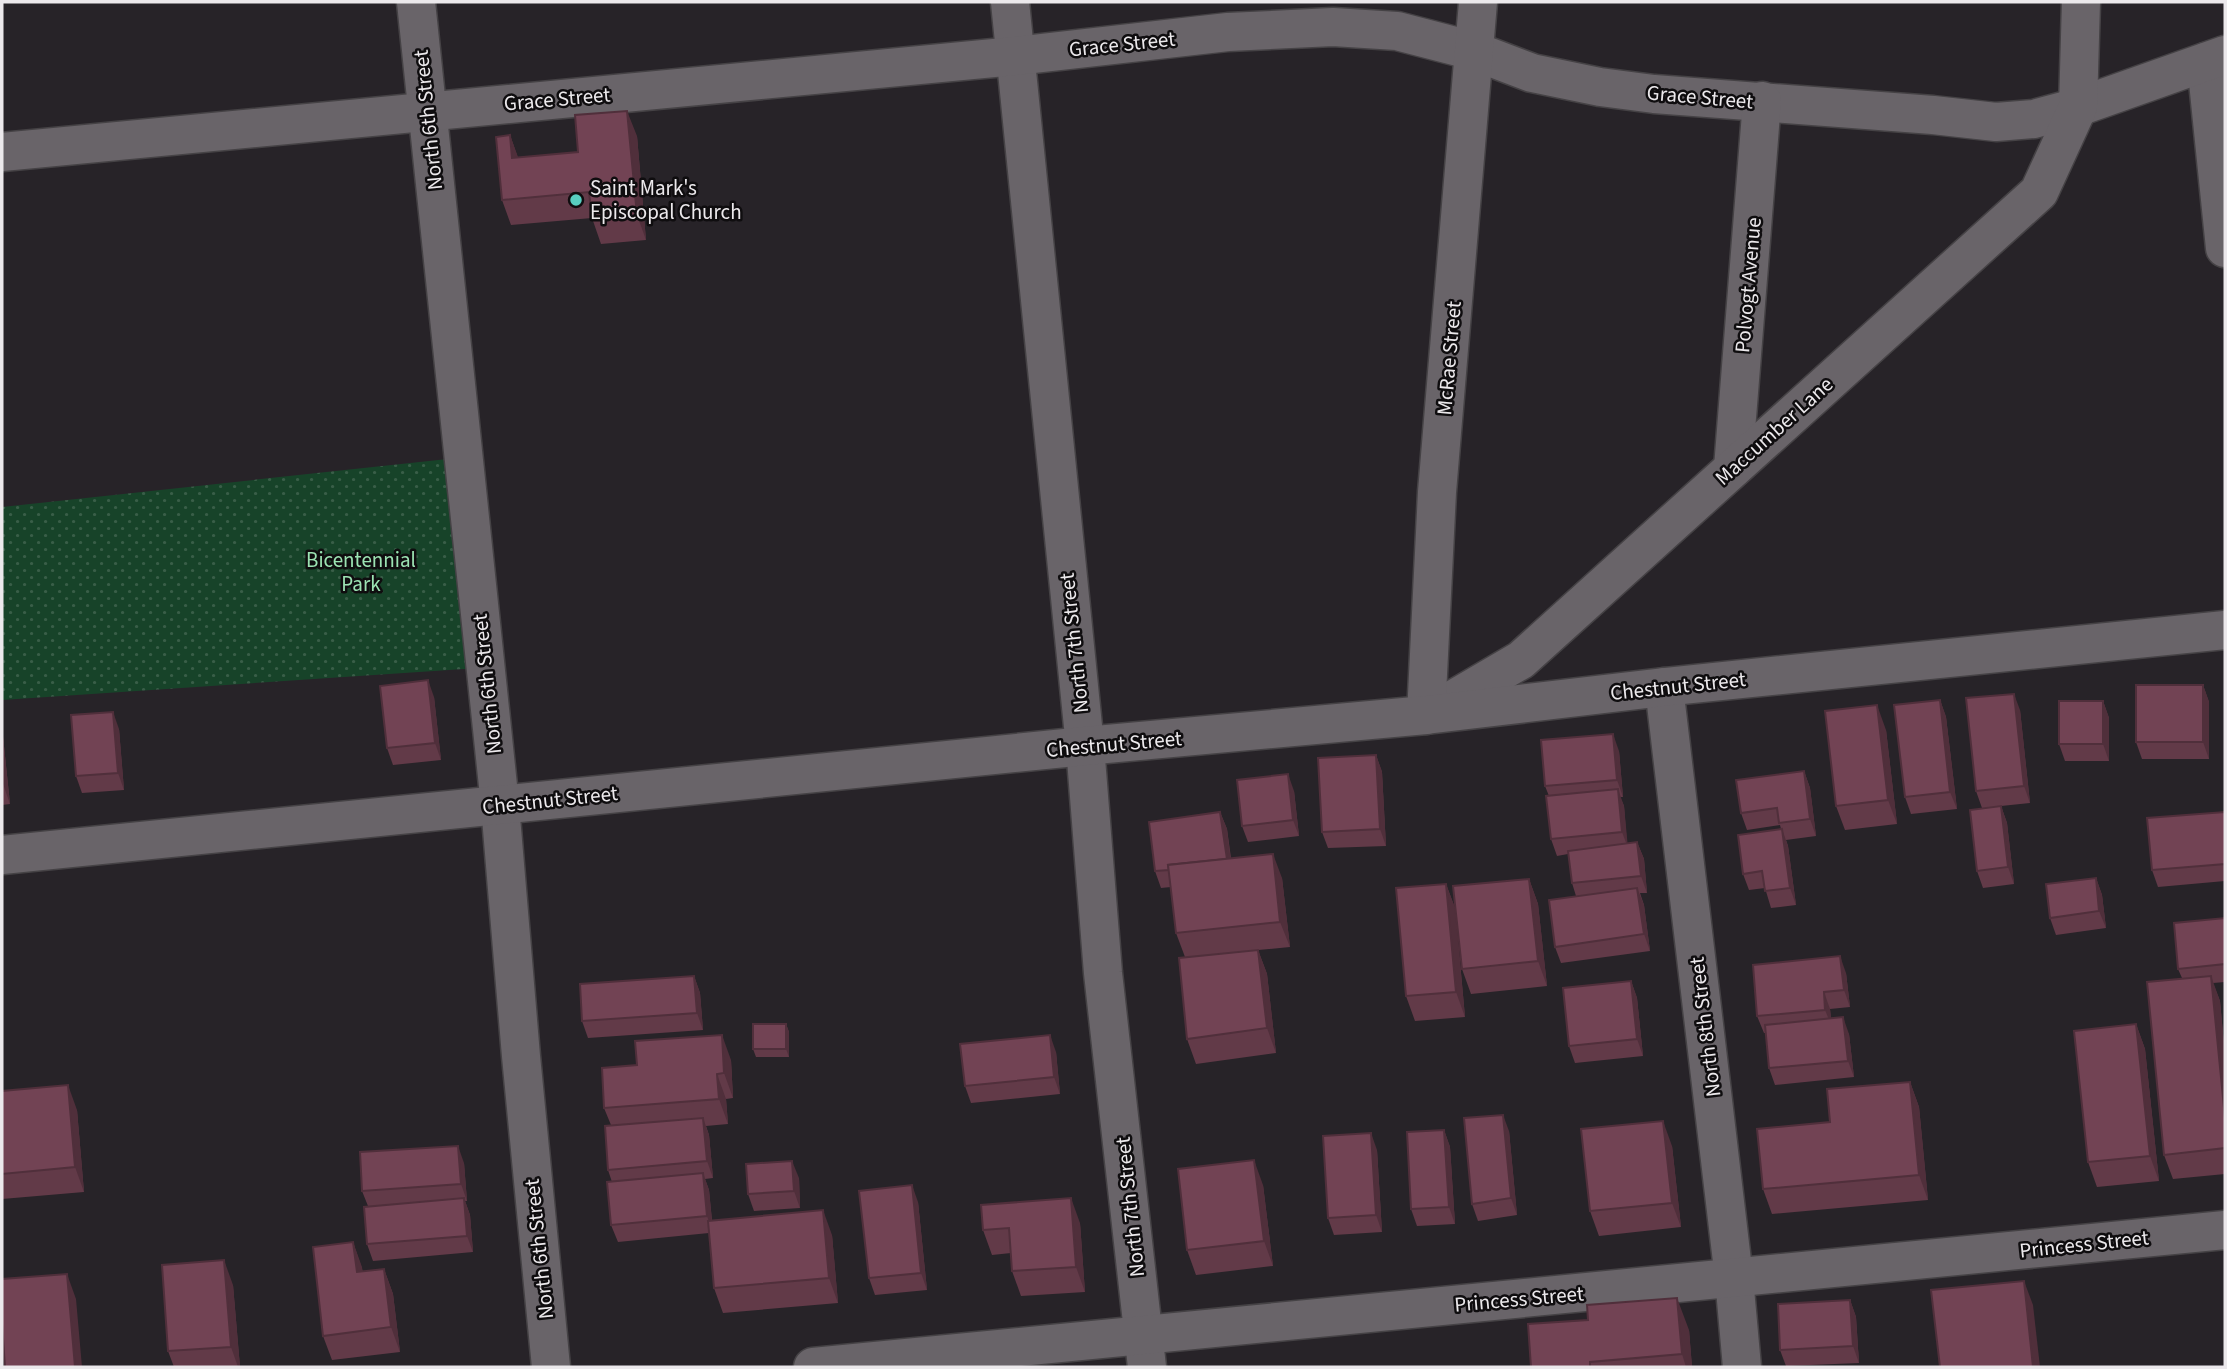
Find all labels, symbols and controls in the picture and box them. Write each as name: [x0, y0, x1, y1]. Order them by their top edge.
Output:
street label: Grace Street: [1067, 24, 1177, 64]
street label: North 6th Street: [406, 48, 450, 192]
street label: Grace Street: [1646, 77, 1754, 117]
street label: Grace Street: [503, 79, 611, 119]
place label: Saint Mark's Episcopal Church: [590, 173, 742, 227]
marker: Saint Mark's Episcopal Church: [568, 192, 584, 208]
street label: Polvogt Avenue: [1727, 216, 1769, 354]
street label: McRae Street: [1429, 300, 1469, 416]
street label: Maccumber Lane: [1708, 370, 1840, 492]
park label: Bicentennial Park: [306, 545, 416, 599]
street label: North 7th Street: [1052, 571, 1096, 715]
street label: North 6th Street: [465, 612, 509, 756]
street label: Chestnut Street: [1609, 664, 1747, 708]
street label: Chestnut Street: [1045, 723, 1183, 765]
street label: Chestnut Street: [481, 778, 619, 822]
street label: North 8th Street: [1682, 955, 1728, 1099]
street label: North 7th Street: [1108, 1135, 1152, 1279]
street label: North 6th Street: [517, 1177, 561, 1321]
street label: Princess Street: [2018, 1222, 2150, 1266]
street label: Princess Street: [1453, 1278, 1585, 1320]

